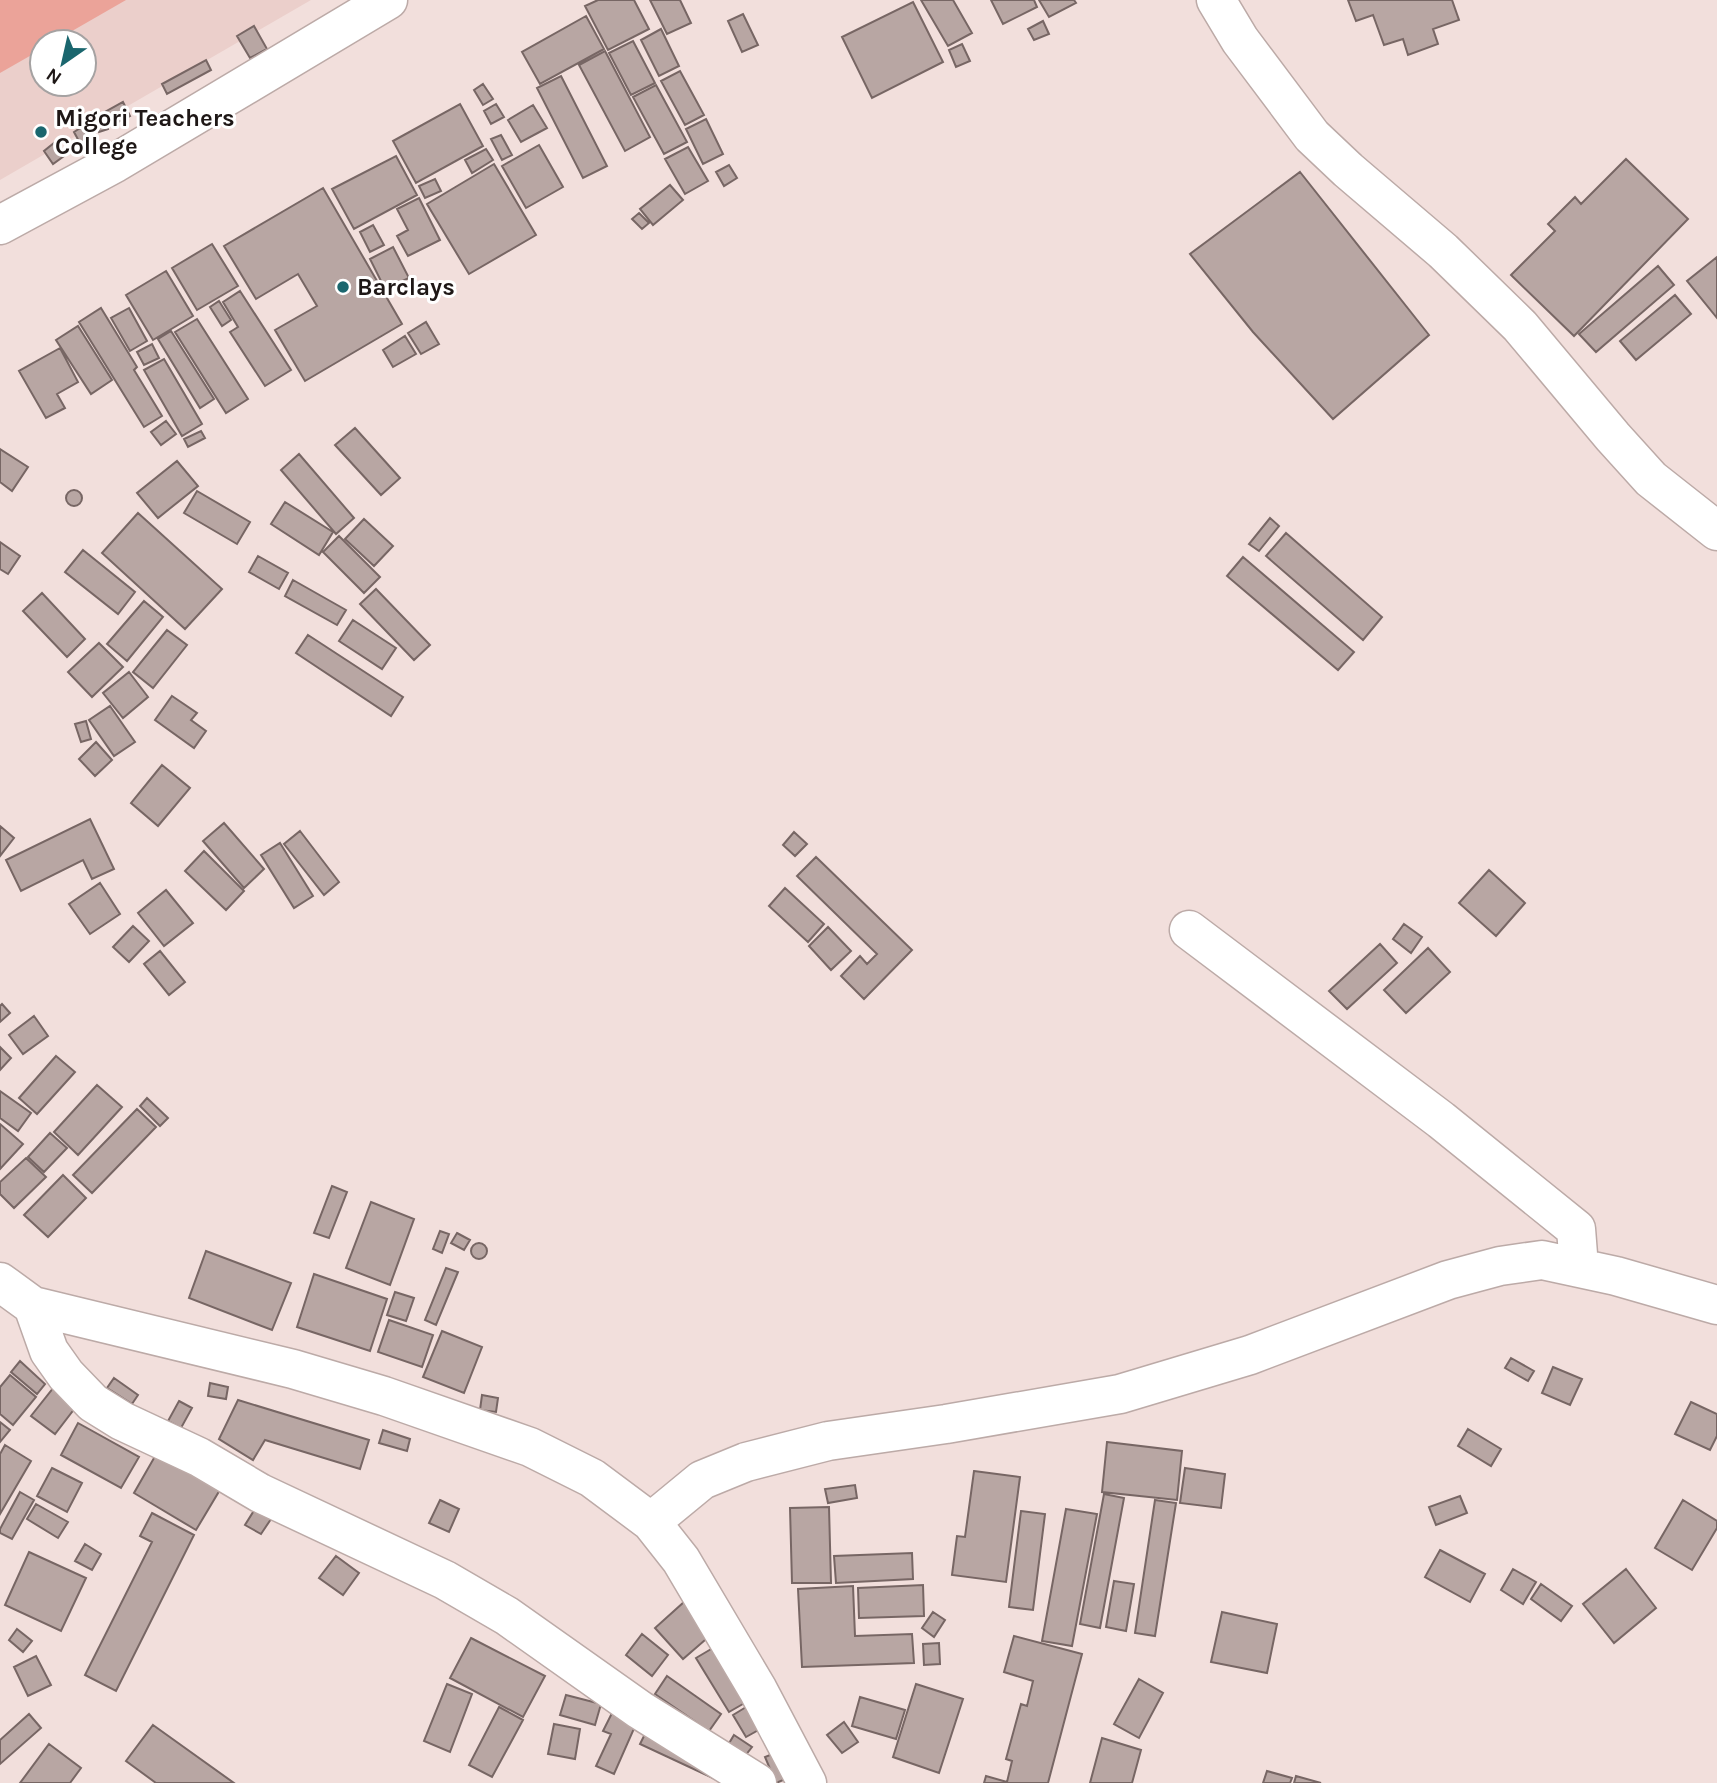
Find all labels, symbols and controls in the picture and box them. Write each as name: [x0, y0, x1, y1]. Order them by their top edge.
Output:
north arrow: [28, 28, 98, 98]
text: N: [42, 63, 66, 89]
place label: Migori Teachers College: [55, 104, 235, 160]
marker: Migori Teachers College: [33, 124, 49, 140]
place label: Barclays: [357, 273, 455, 301]
marker: Barclays: [335, 279, 351, 295]

